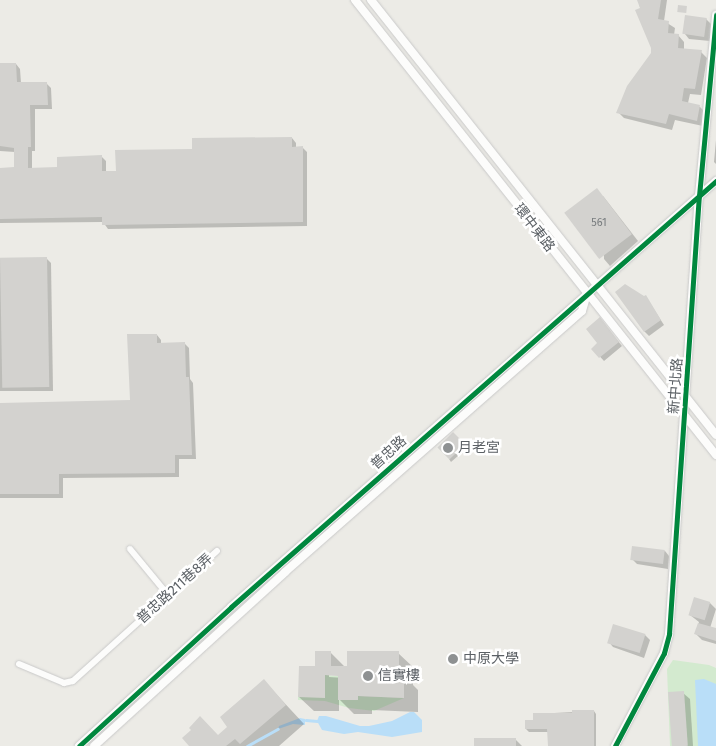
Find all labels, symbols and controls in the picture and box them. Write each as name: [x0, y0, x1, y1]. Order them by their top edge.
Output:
street label: 環中東路: [510, 201, 558, 255]
house number: 561: [591, 216, 607, 230]
street label: 新中北路: [666, 357, 686, 415]
street label: 普忠路: [368, 433, 410, 473]
place label: 月老宮: [458, 440, 500, 456]
marker: 月老宮: [442, 442, 454, 454]
street label: 普忠路211巷8弄: [134, 551, 216, 627]
place label: 中原大學: [463, 651, 519, 667]
marker: 中原大學: [447, 653, 459, 665]
place label: 信實樓: [378, 668, 420, 684]
marker: 信實樓: [362, 670, 374, 682]

